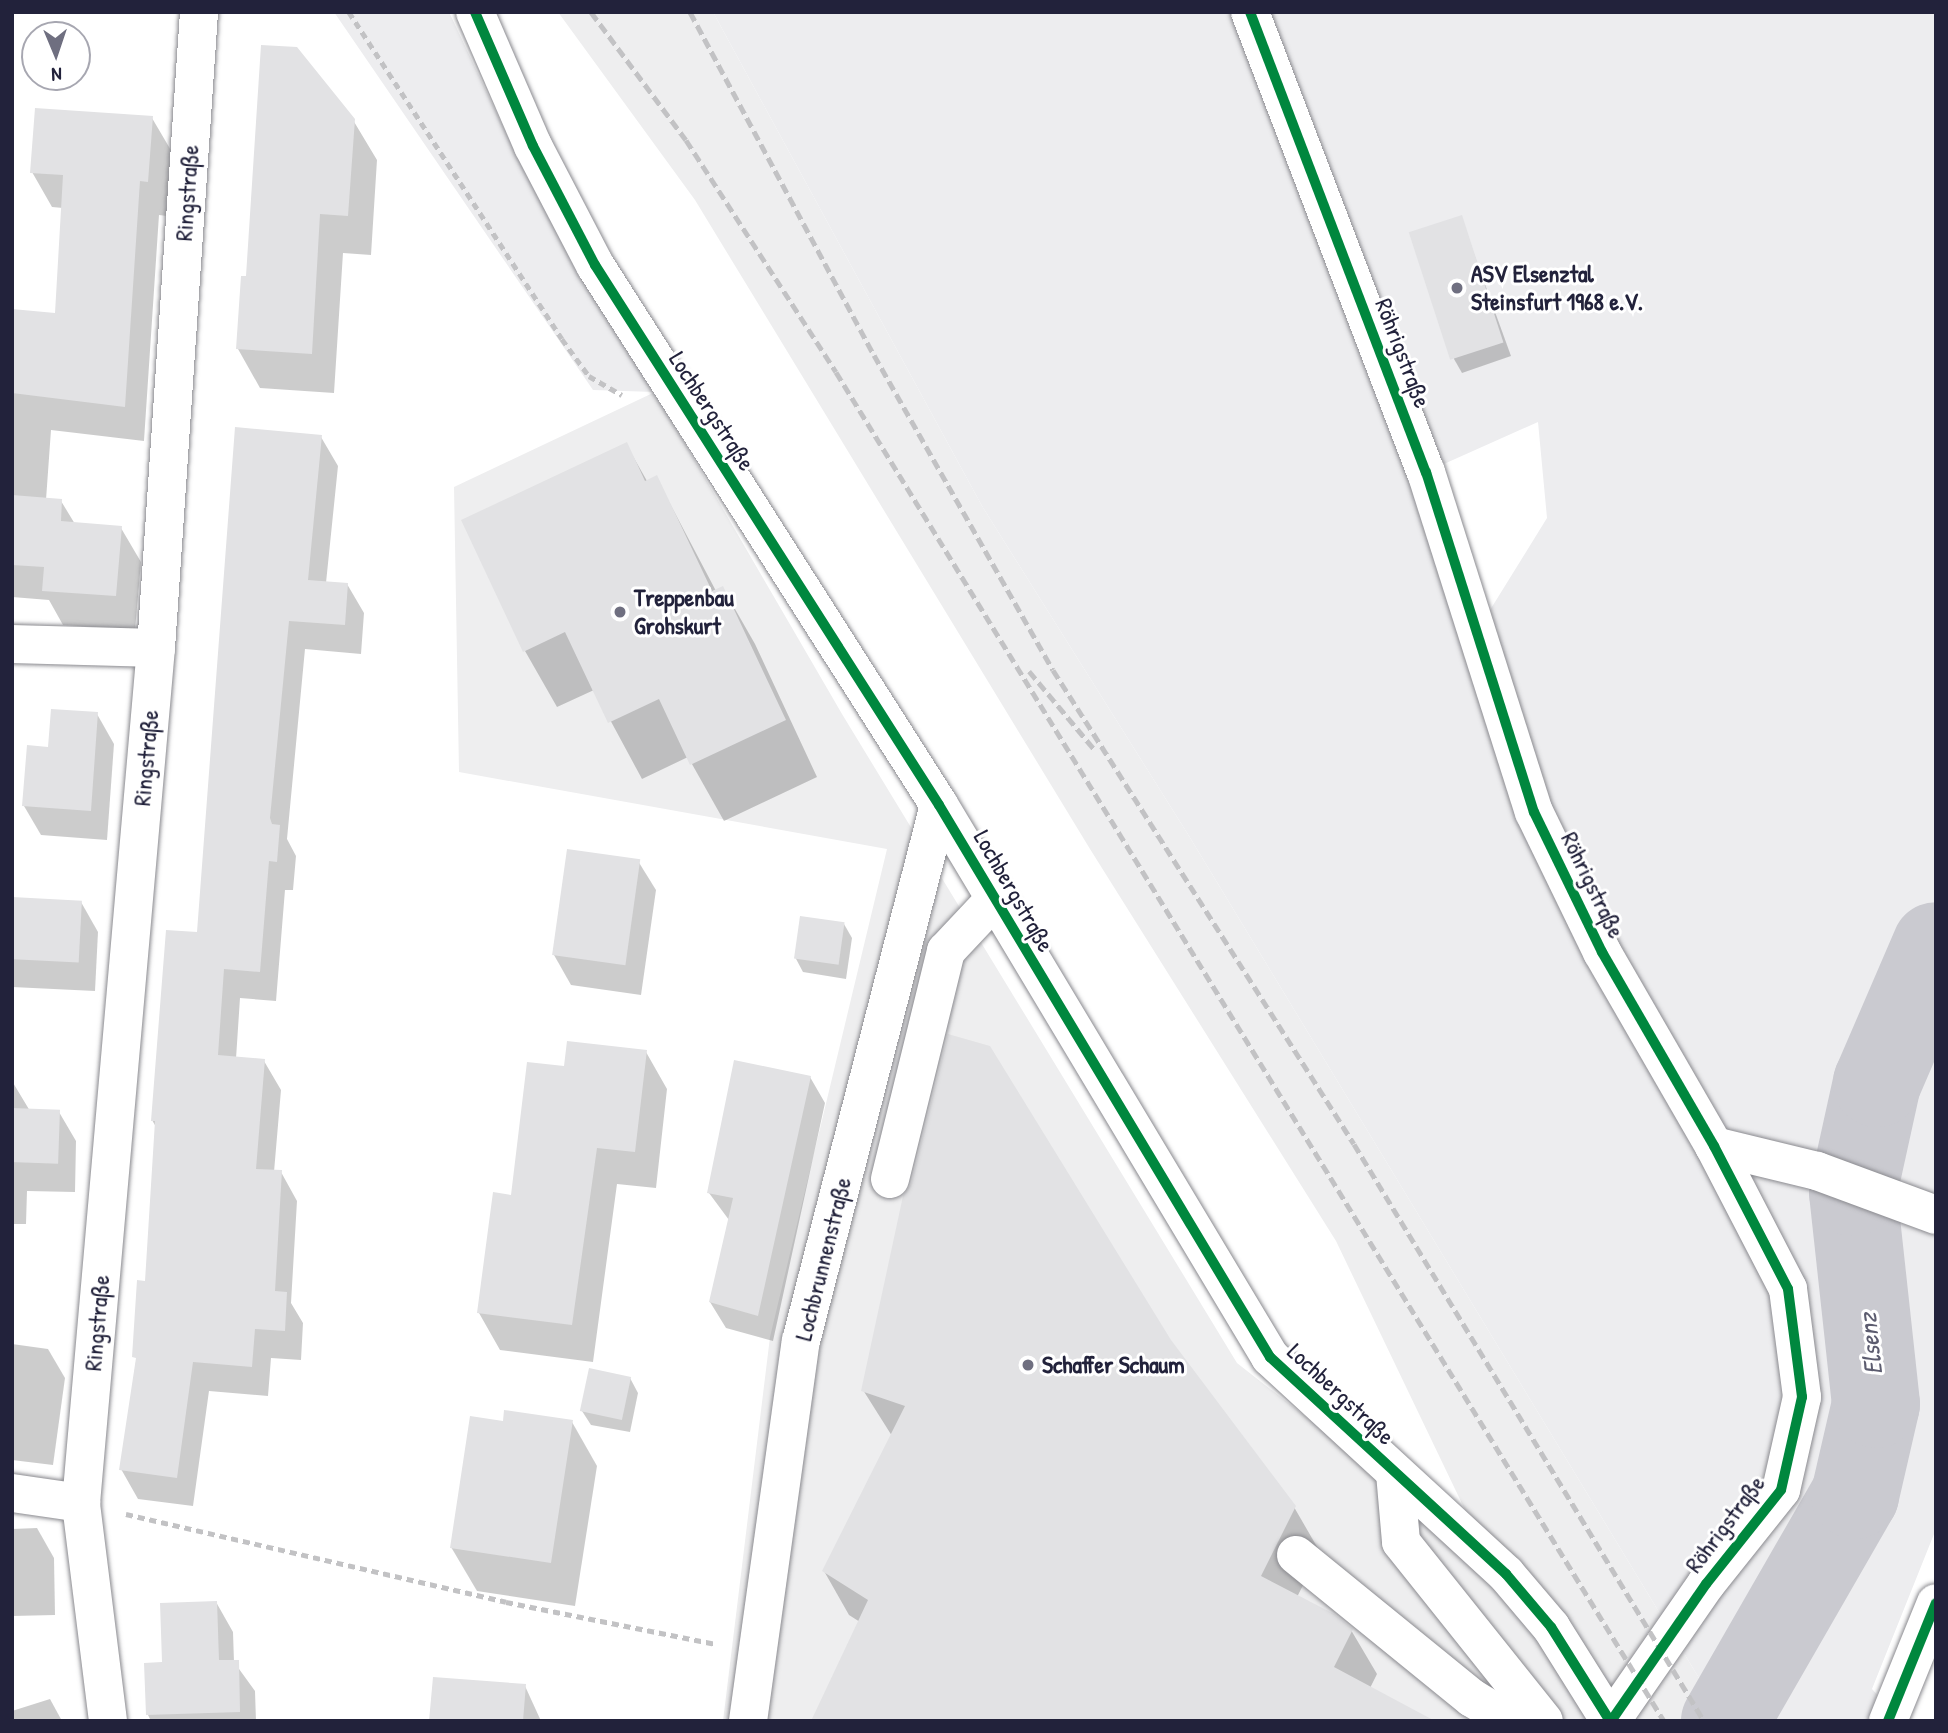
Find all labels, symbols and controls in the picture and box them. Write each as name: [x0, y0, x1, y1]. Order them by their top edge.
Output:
north arrow: [21, 21, 91, 91]
text: N: [51, 62, 62, 88]
street label: Ringstraße: [169, 144, 205, 242]
place label: ASV Elsenztal Steinsfurt 1968 e.V.: [1471, 260, 1643, 316]
marker: ASV Elsenztal Steinsfurt 1968 e.V.: [1449, 280, 1465, 296]
street label: Röhrigstraße: [1369, 294, 1437, 412]
street label: Lochbergstraße: [663, 346, 761, 476]
place label: Treppenbau Grohskurt: [634, 584, 734, 640]
marker: Treppenbau Grohskurt: [612, 604, 628, 620]
street label: Ringstraße: [127, 709, 165, 807]
street label: Lochbergstraße: [968, 825, 1060, 957]
street label: Röhrigstraße: [1555, 827, 1631, 943]
street label: Lochbrunnenstraße: [789, 1174, 857, 1344]
street label: Ringstraße: [78, 1274, 116, 1372]
water label: Elsenz: [1851, 1312, 1889, 1376]
street label: Lochbergstraße: [1282, 1337, 1400, 1451]
place label: Schaffer Schaum: [1042, 1351, 1184, 1379]
marker: Schaffer Schaum: [1020, 1357, 1036, 1373]
street label: Röhrigstraße: [1679, 1470, 1771, 1578]

